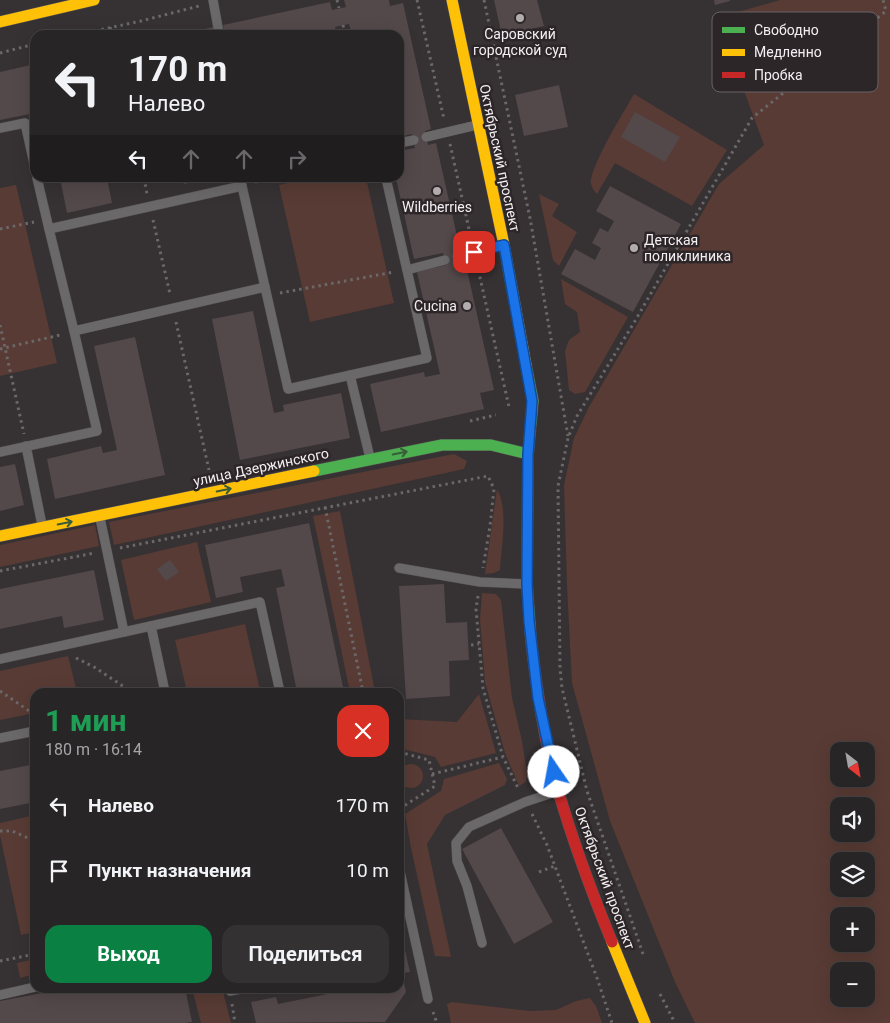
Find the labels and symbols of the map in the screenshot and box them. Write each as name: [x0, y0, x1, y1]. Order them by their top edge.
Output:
marker: Саровский городской суд: [514, 12, 526, 24]
legend: [712, 12, 878, 92]
text: Свободно: [754, 22, 819, 38]
place label: Саровский городской суд: [473, 26, 567, 58]
text: Медленно: [754, 44, 822, 60]
text: Пробка: [754, 67, 803, 83]
street label: Октябрьский проспект: [477, 83, 524, 233]
marker: Wildberries: [431, 185, 443, 197]
place label: Wildberries: [402, 199, 472, 215]
pin: [453, 231, 495, 273]
place label: Детская поликлиника: [644, 232, 731, 264]
marker: Детская поликлиника: [628, 242, 640, 254]
place label: Cucina: [414, 298, 457, 314]
marker: Cucina: [461, 300, 473, 312]
street label: улица Дзержинского: [192, 445, 330, 489]
one-way arrow: [392, 448, 408, 457]
one-way arrow: [216, 484, 232, 494]
one-way arrow: [56, 517, 72, 527]
north arrow: [830, 742, 875, 788]
position arrow: [527, 745, 579, 797]
street label: Октябрьский проспект: [572, 805, 638, 952]

